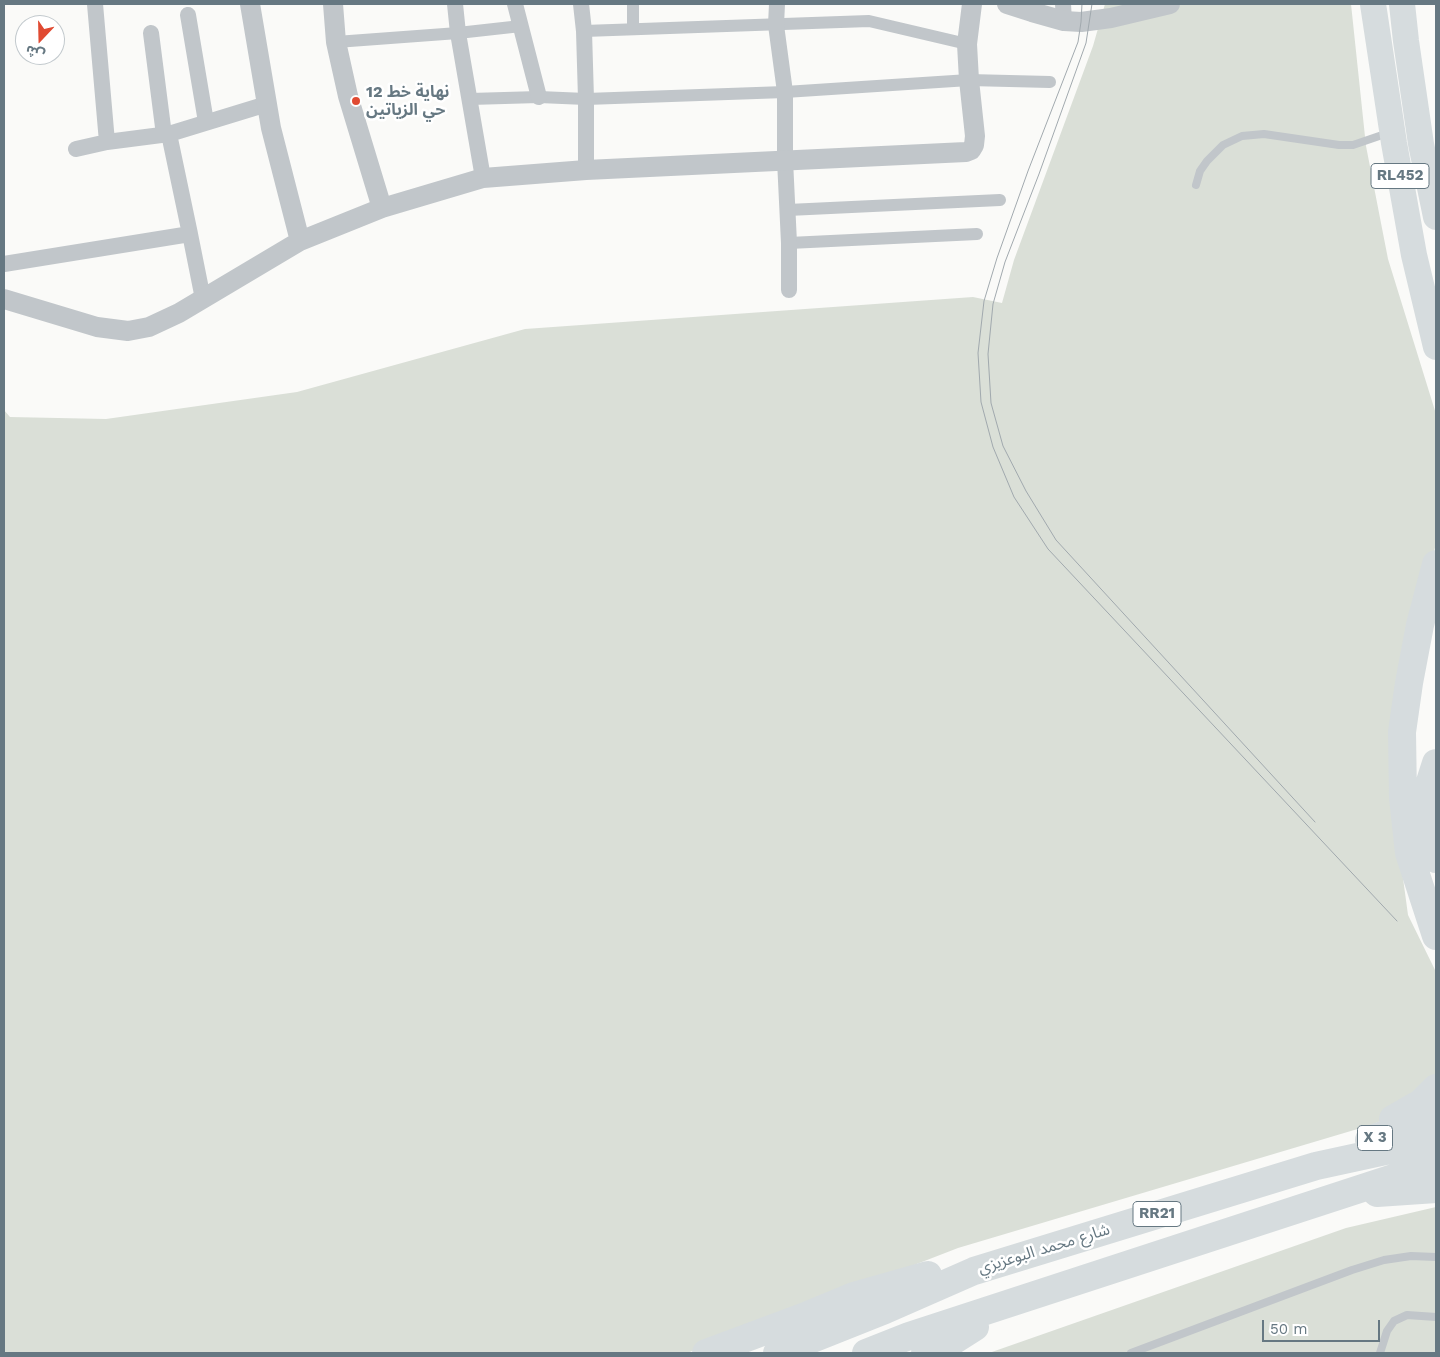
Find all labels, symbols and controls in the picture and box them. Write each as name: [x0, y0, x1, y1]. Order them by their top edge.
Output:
north arrow: [15, 15, 65, 65]
text: ش: [23, 42, 47, 64]
place label: نهاية خط 12 حي الزياتين: [366, 82, 449, 120]
marker: نهاية خط 12 حي الزياتين: [350, 95, 362, 107]
road number: RL452: [1371, 164, 1429, 188]
road number: X 3: [1358, 1126, 1392, 1150]
road number: RR21: [1133, 1202, 1181, 1226]
street label: شارع محمد البوعزيزي: [976, 1220, 1112, 1278]
scale bar: [1265, 1310, 1382, 1342]
text: 50 m: [1270, 1320, 1307, 1338]

